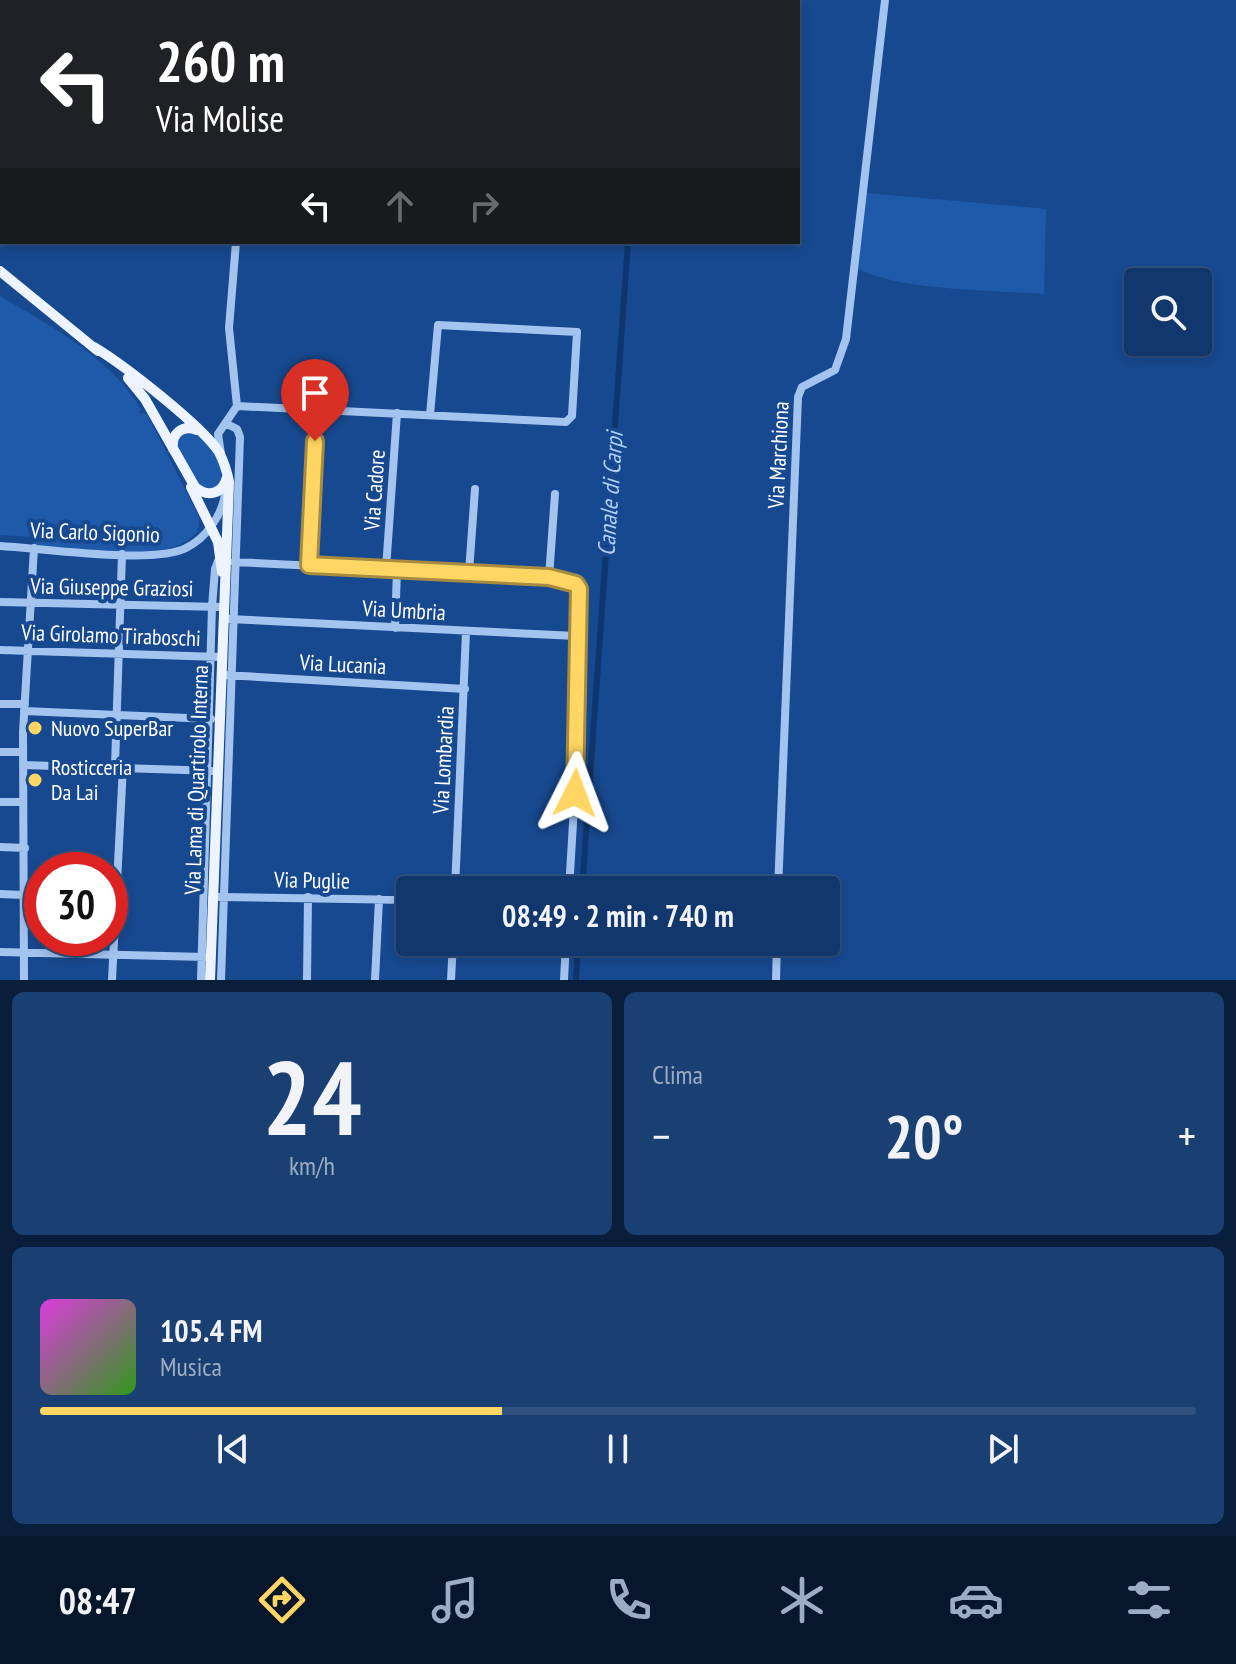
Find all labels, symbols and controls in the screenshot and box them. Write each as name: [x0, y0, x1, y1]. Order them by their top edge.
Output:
text: 260 m: [156, 25, 285, 97]
icon: left: [24, 32, 128, 136]
text: Via Molise: [156, 95, 284, 142]
icon: left: [294, 184, 338, 228]
icon: ahead: [378, 184, 422, 228]
icon: right: [462, 184, 506, 228]
map controls: [1124, 268, 1212, 356]
button: search: [1124, 268, 1212, 356]
pin: [281, 359, 349, 441]
icon: arrive: [293, 371, 337, 415]
street label: Via Marchiona: [761, 401, 795, 510]
water label: Canale di Carpi: [590, 428, 630, 557]
street label: Via Cadore: [357, 449, 391, 532]
street label: Via Carlo Sigonio: [29, 516, 160, 548]
street label: Via Giuseppe Graziosi: [29, 572, 194, 602]
street label: Via Umbria: [361, 594, 446, 626]
street label: Via Girolamo Tiraboschi: [20, 618, 201, 652]
street label: Via Lucania: [298, 648, 387, 680]
street label: Via Lama di Quartirolo Interna: [178, 665, 214, 896]
street label: Via Lombardia: [426, 705, 460, 816]
place label: Nuovo SuperBar: [51, 714, 173, 742]
marker: Nuovo SuperBar: [26, 719, 44, 737]
position arrow: [533, 751, 617, 835]
place label: Rosticceria Da Lai: [51, 753, 132, 806]
marker: Rosticceria Da Lai: [26, 771, 44, 789]
speed limit sign: 30: [24, 852, 128, 956]
street label: Via Puglie: [273, 865, 350, 895]
text: 08:49 · 2 min · 740 m: [502, 896, 734, 935]
text: 24: [262, 1029, 362, 1164]
text: Clima: [652, 1058, 703, 1091]
text: 20°: [884, 1097, 964, 1175]
text: −: [652, 1107, 670, 1164]
text: +: [1178, 1107, 1196, 1164]
text: km/h: [289, 1149, 335, 1182]
text: 105.4 FM: [160, 1311, 262, 1350]
text: Musica: [160, 1350, 222, 1383]
icon: previous: [211, 1427, 255, 1471]
icon: pause: [596, 1427, 640, 1471]
icon: next: [981, 1427, 1025, 1471]
icon: directions: [254, 1572, 310, 1628]
icon: music: [427, 1572, 483, 1628]
icon: phone: [601, 1572, 657, 1628]
icon: climate: [774, 1572, 830, 1628]
icon: car: [948, 1572, 1004, 1628]
icon: filters: [1121, 1572, 1177, 1628]
text: 08:47: [59, 1577, 137, 1624]

